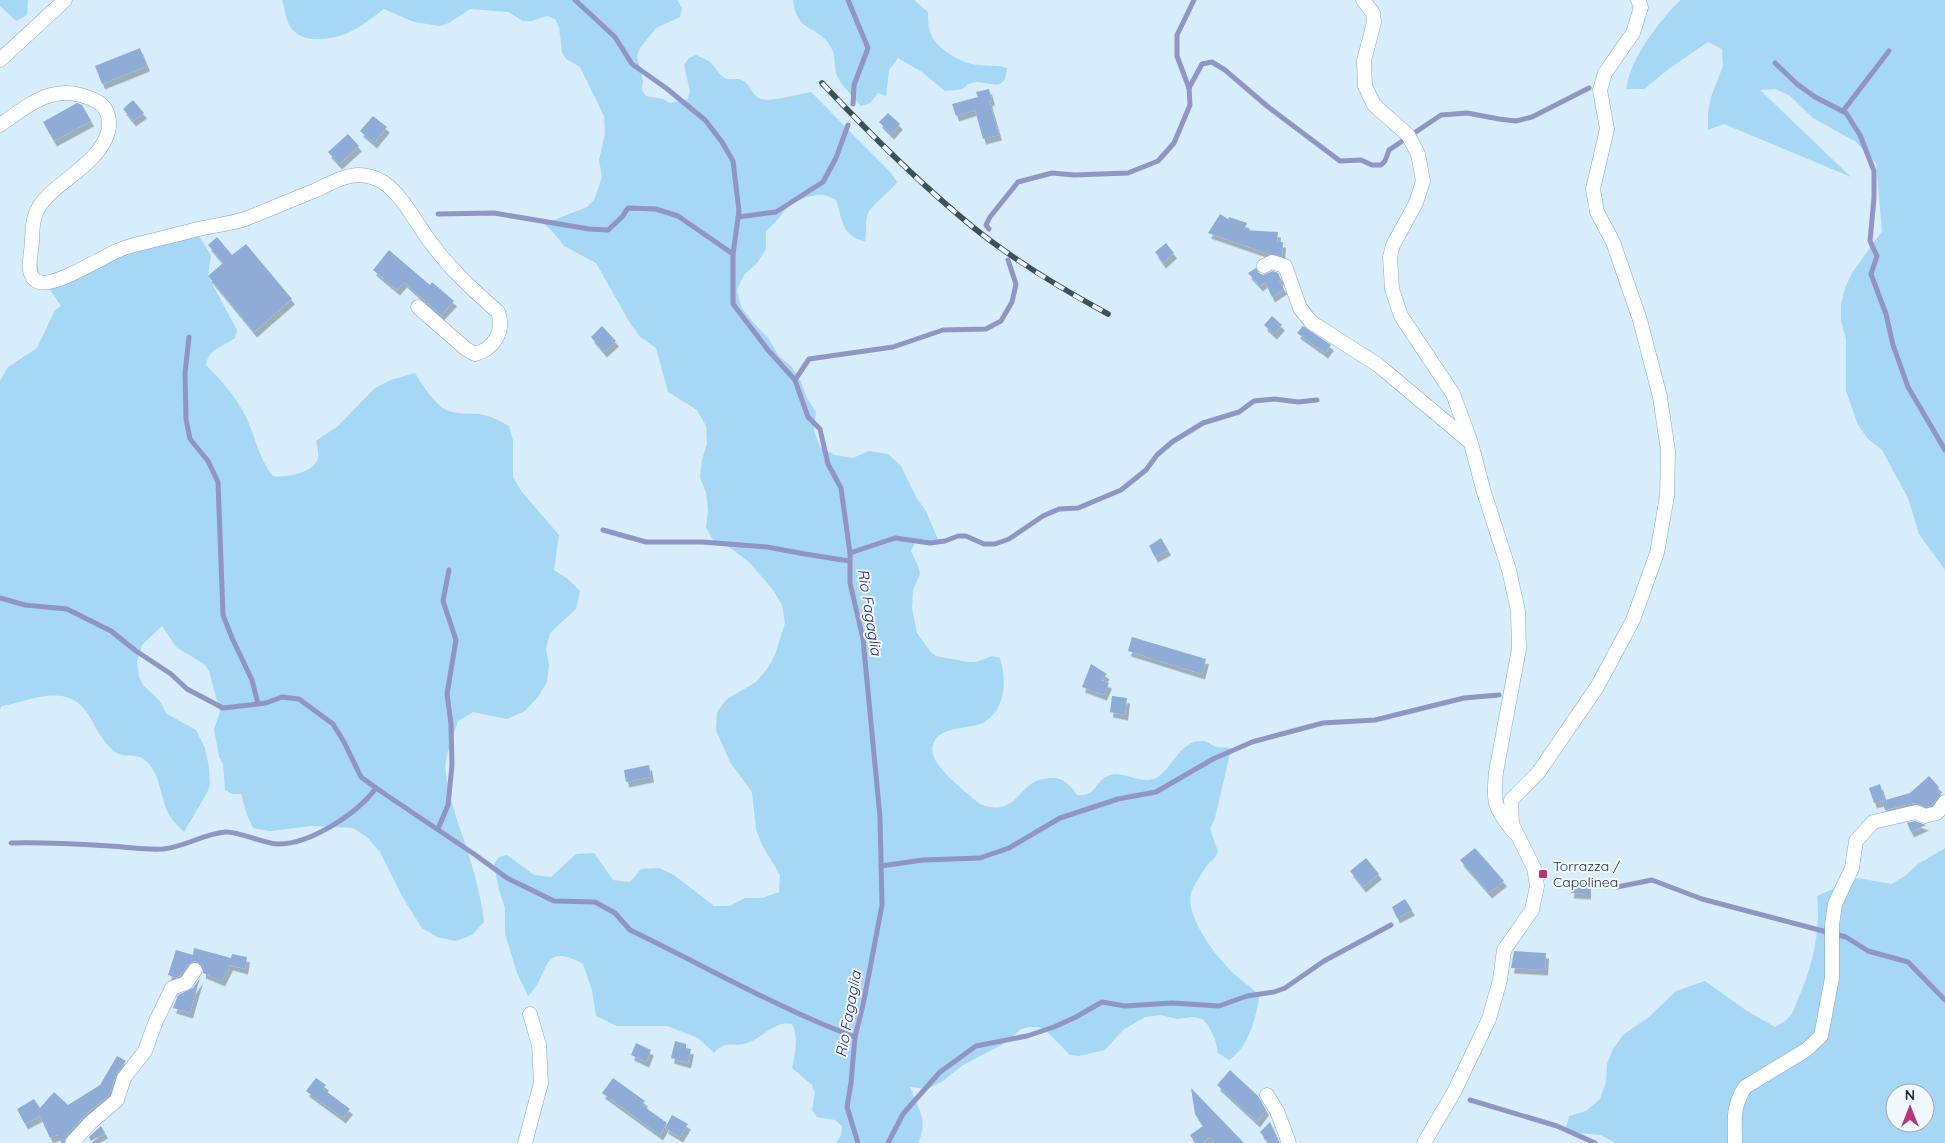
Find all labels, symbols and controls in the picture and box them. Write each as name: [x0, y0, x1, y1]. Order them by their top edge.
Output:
water label: Rio Fagaglia: [854, 567, 886, 657]
place label: Torrazza / Capolinea: [1553, 857, 1621, 891]
marker: Torrazza / Capolinea: [1537, 868, 1549, 880]
water label: Rio Fagaglia: [831, 969, 865, 1059]
north arrow: [1885, 1083, 1935, 1133]
text: N: [1905, 1086, 1915, 1104]

